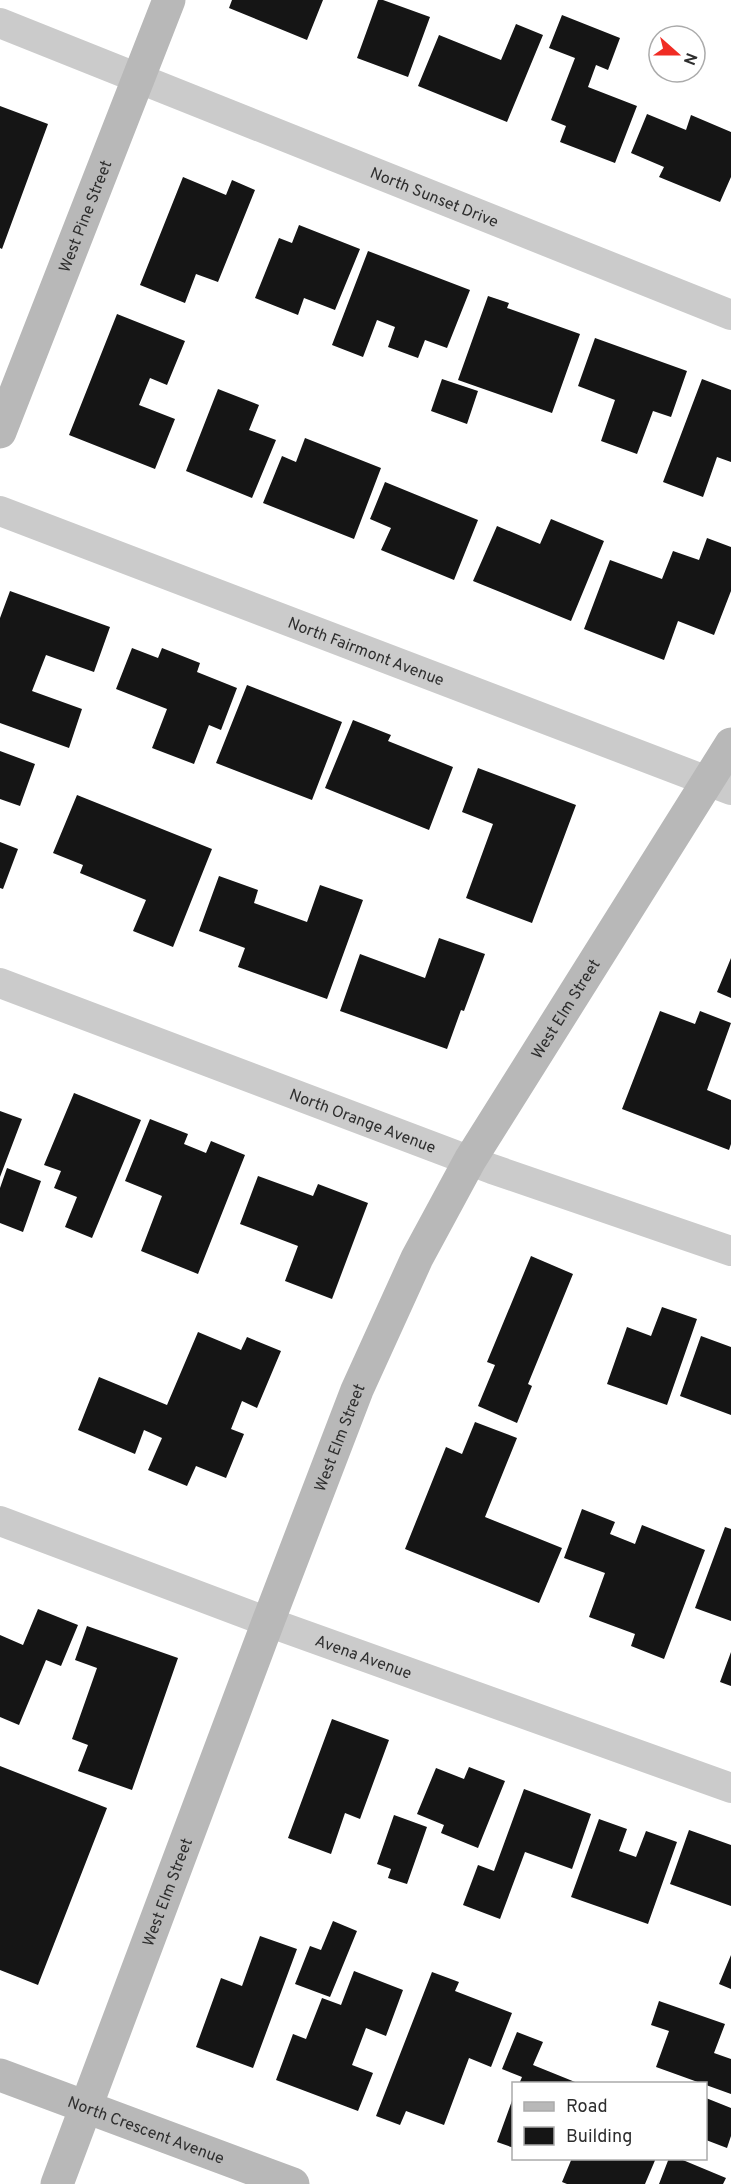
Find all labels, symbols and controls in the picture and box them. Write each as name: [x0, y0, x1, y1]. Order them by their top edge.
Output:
north arrow: [647, 24, 707, 84]
text: N: [678, 50, 701, 68]
street label: West Pine Street: [55, 158, 117, 276]
street label: North Sunset Drive: [367, 164, 501, 233]
street label: North Fairmont Avenue: [285, 614, 447, 692]
street label: West Elm Street: [528, 956, 605, 1063]
street label: North Orange Avenue: [286, 1085, 438, 1159]
street label: West Elm Street: [311, 1381, 370, 1495]
street label: Avena Avenue: [312, 1632, 414, 1685]
street label: West Elm Street: [139, 1836, 198, 1949]
legend: [512, 2082, 707, 2160]
street label: North Crescent Avenue: [64, 2093, 227, 2170]
text: Road: [566, 2096, 608, 2119]
text: Building: [566, 2126, 632, 2149]

